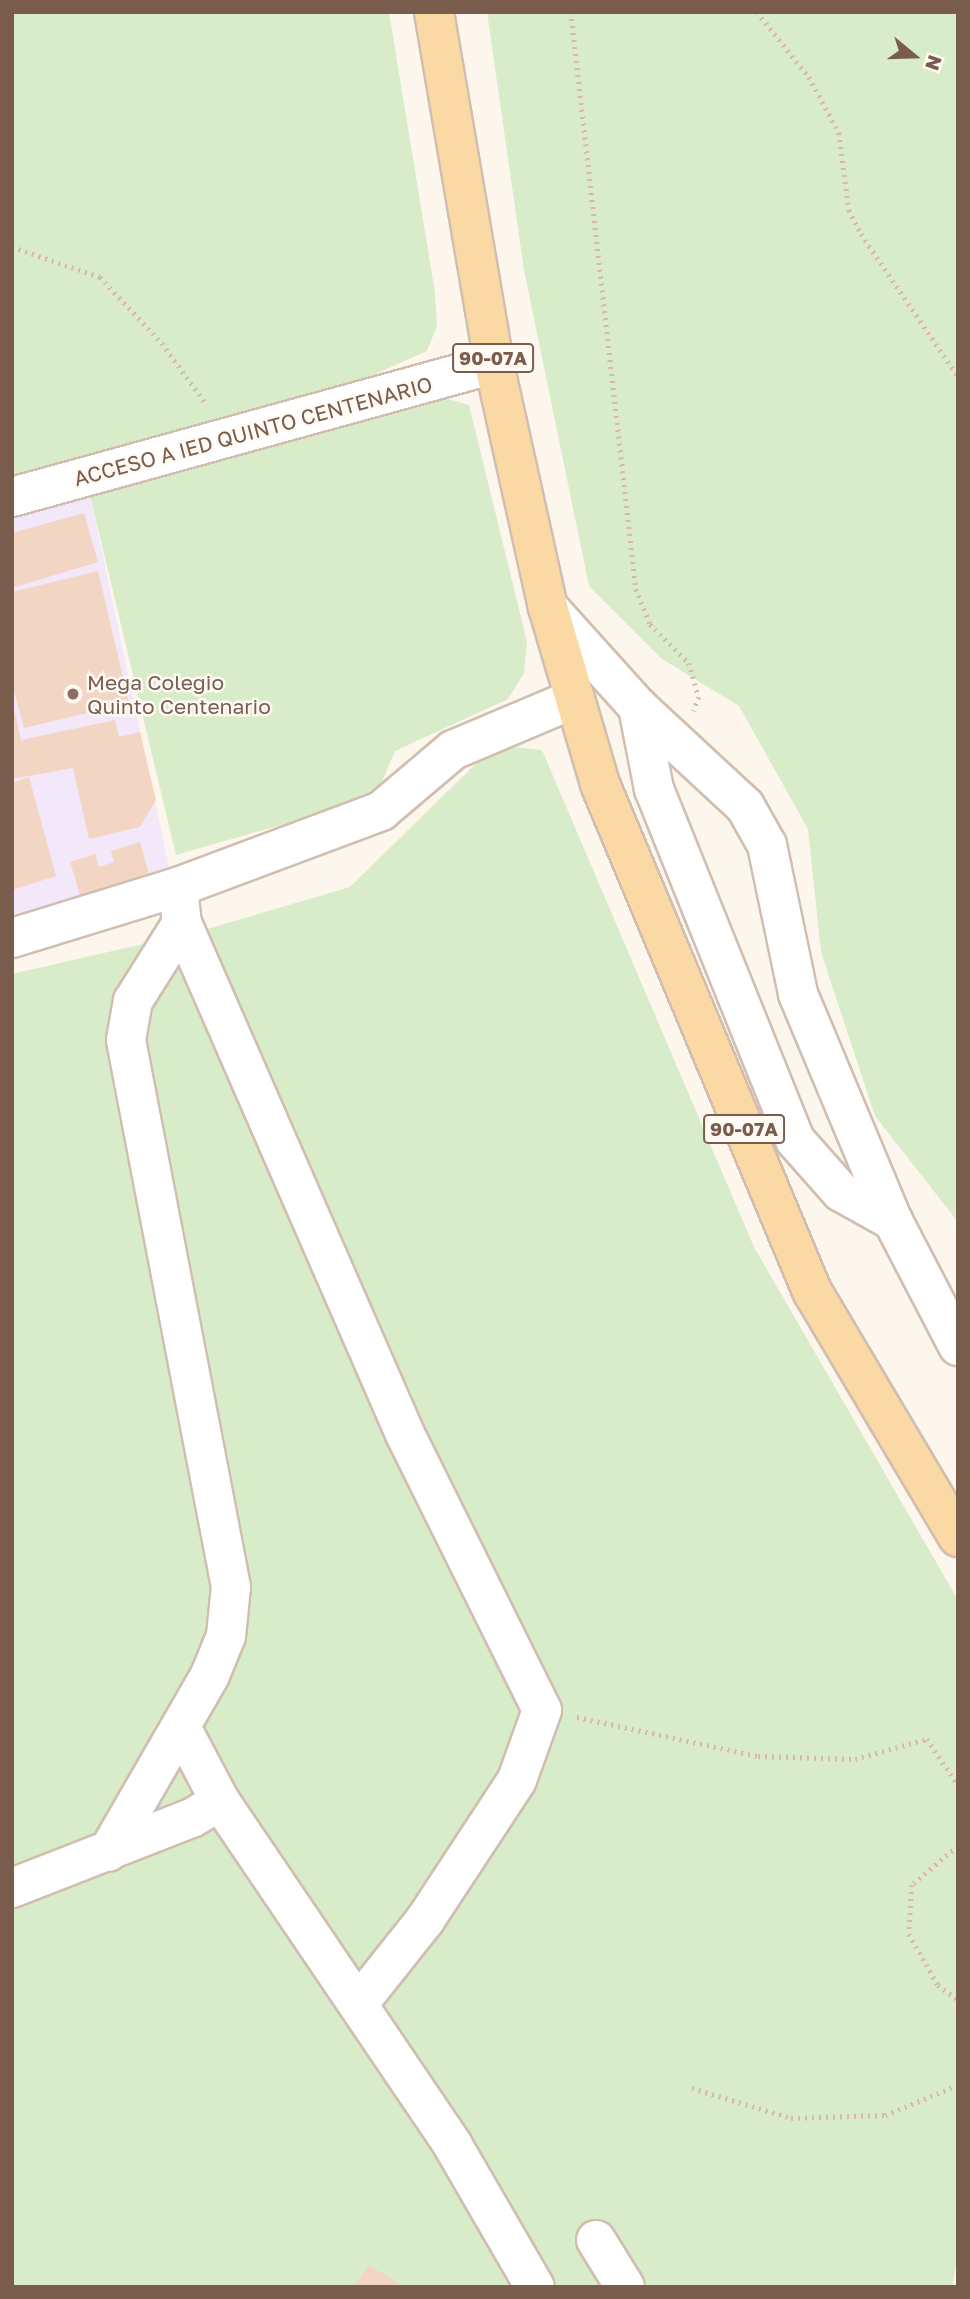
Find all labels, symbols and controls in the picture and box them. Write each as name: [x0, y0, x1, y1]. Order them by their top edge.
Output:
north arrow: [879, 21, 949, 91]
text: N: [921, 52, 948, 74]
road number: 90-07A: [451, 342, 535, 374]
street label: ACCESO A IED QUINTO CENTENARIO: [71, 371, 435, 491]
place label: Mega Colegio Quinto Centenario: [87, 669, 271, 719]
marker: Mega Colegio Quinto Centenario: [65, 686, 81, 702]
road number: 90-07A: [702, 1114, 786, 1144]

